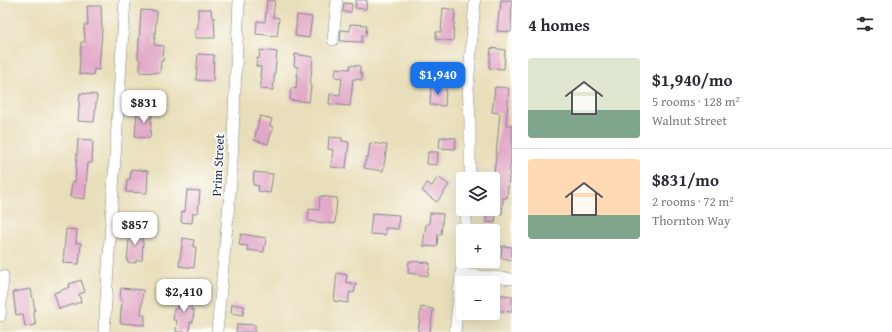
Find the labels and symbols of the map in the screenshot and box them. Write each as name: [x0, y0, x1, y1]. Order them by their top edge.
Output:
pin: $1,940: [405, 62, 471, 96]
pin: $831: [120, 90, 168, 124]
street label: Prim Street: [207, 133, 229, 197]
pin: $857: [111, 212, 159, 246]
pin: $2,410: [151, 279, 217, 313]

